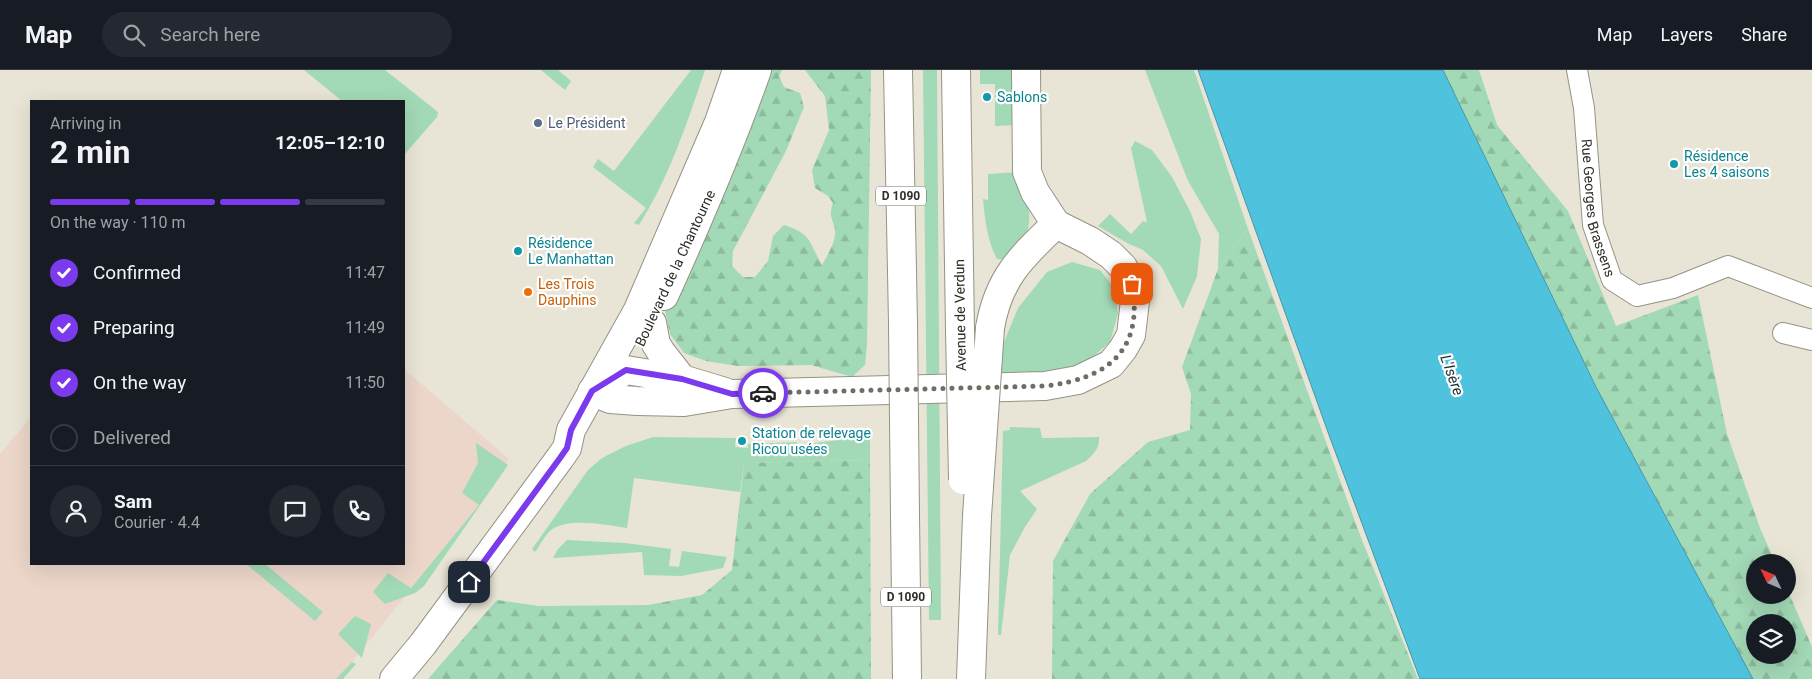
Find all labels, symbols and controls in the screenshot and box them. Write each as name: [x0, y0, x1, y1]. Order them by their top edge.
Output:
search box: [102, 12, 452, 57]
text: Map: [25, 21, 72, 49]
icon: search: [120, 21, 148, 49]
text: Search here: [160, 23, 260, 46]
text: Map: [1597, 24, 1632, 45]
text: Layers: [1660, 24, 1713, 45]
text: Share: [1741, 24, 1787, 45]
place label: Sablons: [997, 89, 1047, 105]
marker: Sablons: [981, 91, 993, 103]
text: Arriving in: [50, 114, 121, 133]
place label: Le Président: [548, 115, 626, 131]
marker: Le Président: [532, 117, 544, 129]
text: 12:05–12:10: [275, 131, 385, 154]
text: 2 min: [50, 133, 130, 171]
street label: Rue Georges Brassens: [1578, 138, 1618, 279]
place label: Résidence Les 4 saisons: [1684, 148, 1769, 180]
marker: Résidence Les 4 saisons: [1668, 158, 1680, 170]
road number: D 1090: [876, 186, 926, 206]
street label: Boulevard de la Chantourne: [632, 187, 718, 349]
text: On the way · 110 m: [50, 213, 186, 232]
place label: Résidence Le Manhattan: [528, 235, 614, 267]
marker: Résidence Le Manhattan: [512, 245, 524, 257]
icon: check: [50, 259, 78, 287]
street label: Avenue de Verdun: [951, 259, 969, 371]
text: Confirmed: [93, 261, 181, 284]
text: 11:47: [345, 263, 385, 282]
pin: [1111, 263, 1153, 305]
icon: bag: [1118, 270, 1146, 298]
place label: Les Trois Dauphins: [538, 276, 596, 308]
marker: Les Trois Dauphins: [522, 286, 534, 298]
icon: check: [50, 314, 78, 342]
text: Preparing: [93, 316, 175, 339]
text: 11:49: [345, 318, 385, 337]
water label: L'Isère: [1436, 352, 1468, 398]
courier: [738, 368, 788, 418]
icon: check: [50, 369, 78, 397]
text: On the way: [93, 371, 186, 394]
text: 11:50: [345, 373, 385, 392]
icon: car: [749, 379, 777, 407]
place label: Station de relevage Ricou usées: [752, 425, 871, 457]
text: Delivered: [93, 426, 171, 449]
marker: Station de relevage Ricou usées: [736, 435, 748, 447]
button: person: [50, 485, 102, 537]
button: chat: [269, 485, 321, 537]
button: phone: [333, 485, 385, 537]
text: Sam: [114, 490, 152, 513]
text: Courier · 4.4: [114, 513, 200, 532]
north arrow: [1746, 554, 1796, 604]
map controls: [1746, 554, 1796, 664]
pin: [448, 561, 490, 603]
icon: home: [455, 568, 483, 596]
road number: D 1090: [881, 588, 931, 606]
button: layers: [1746, 614, 1796, 664]

